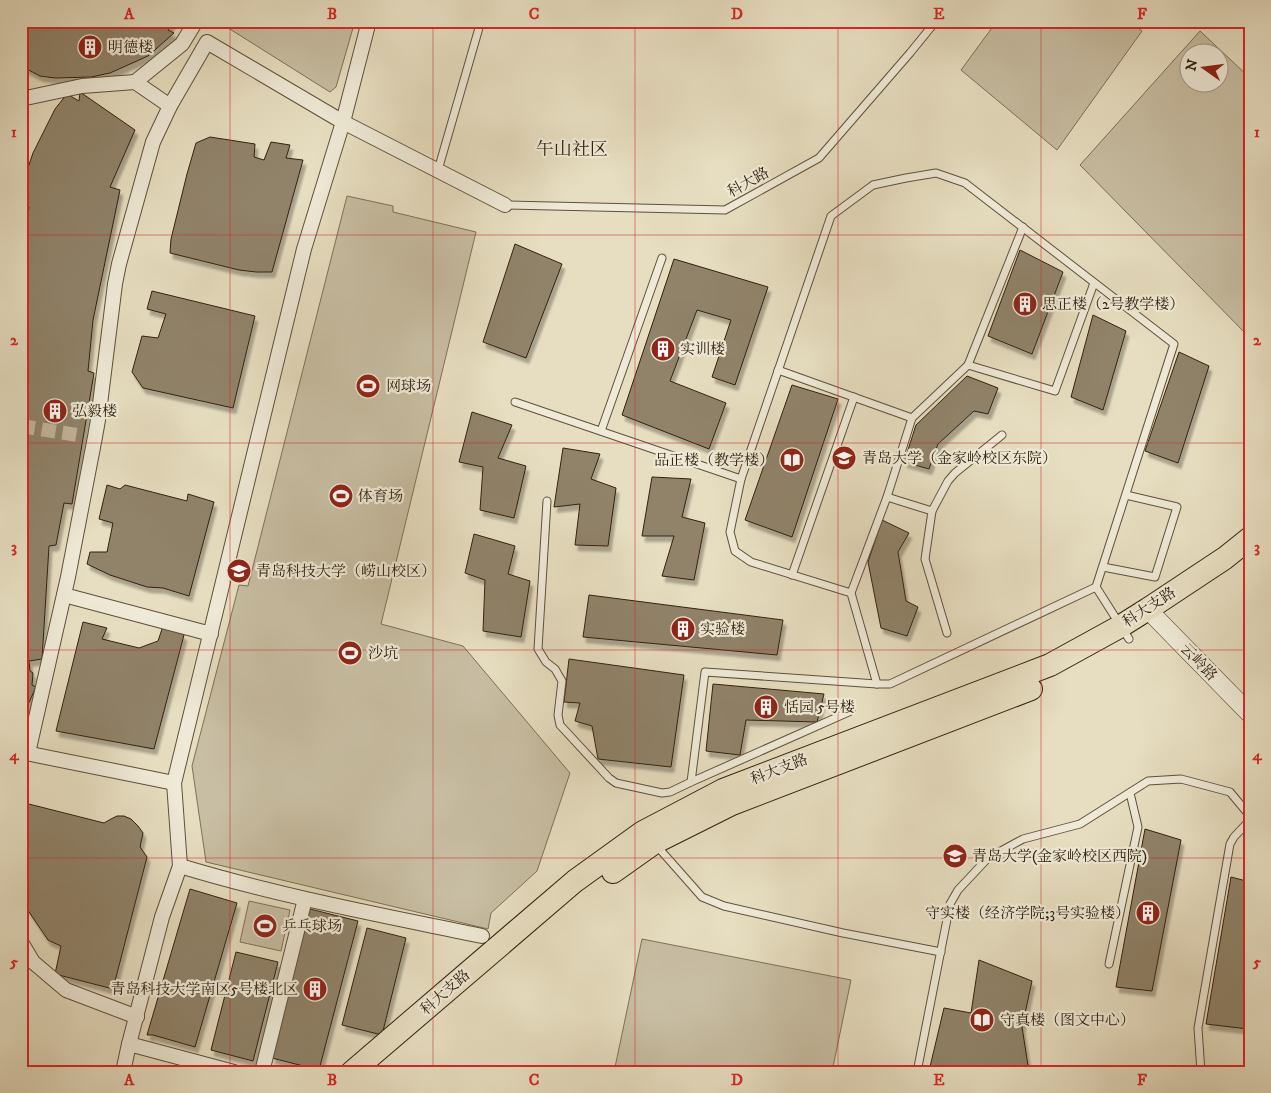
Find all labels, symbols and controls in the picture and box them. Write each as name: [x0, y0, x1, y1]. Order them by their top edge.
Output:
text: A: [123, 4, 135, 24]
text: B: [327, 4, 337, 24]
text: C: [529, 4, 539, 24]
text: D: [731, 4, 743, 24]
text: E: [933, 4, 945, 24]
text: F: [1137, 4, 1147, 24]
building icon: 明德楼: [77, 34, 103, 60]
place label: 明德楼: [108, 38, 153, 57]
north arrow: [1178, 42, 1228, 92]
text: N: [1182, 57, 1203, 73]
text: 1: [11, 122, 17, 142]
text: 1: [1254, 122, 1260, 142]
district label: 午山社区: [536, 139, 608, 161]
street label: 科大路: [724, 163, 773, 202]
building icon: 思正楼（2号教学楼）: [1012, 291, 1038, 317]
place label: 思正楼（2号教学楼）: [1042, 295, 1184, 314]
text: 2: [10, 330, 19, 350]
text: 2: [1253, 330, 1262, 350]
building icon: 实训楼: [650, 336, 676, 362]
place label: 实训楼: [680, 340, 725, 359]
sports icon: 网球场: [355, 373, 381, 399]
place label: 网球场: [386, 377, 431, 396]
building icon: 弘毅楼: [42, 398, 68, 424]
place label: 弘毅楼: [72, 402, 117, 421]
school or university icon: 青岛大学（金家岭校区东院）: [831, 445, 857, 471]
library icon: 品正楼（教学楼）: [779, 447, 805, 473]
place label: 青岛大学（金家岭校区东院）: [862, 449, 1057, 468]
place label: 品正楼（教学楼）: [654, 451, 774, 470]
sports icon: 体育场: [328, 483, 354, 509]
place label: 体育场: [358, 487, 403, 506]
text: 3: [11, 537, 17, 557]
text: 3: [1254, 537, 1260, 557]
school or university icon: 青岛科技大学（崂山校区）: [226, 558, 252, 584]
place label: 青岛科技大学（崂山校区）: [256, 562, 436, 581]
street label: 科大支路: [1119, 583, 1180, 632]
building icon: 实验楼: [670, 616, 696, 642]
place label: 实验楼: [700, 620, 745, 639]
sports icon: 沙坑: [337, 640, 363, 666]
street label: 云岭路: [1176, 640, 1221, 685]
place label: 沙坑: [368, 644, 398, 663]
building icon: 恬园 5号楼: [753, 694, 779, 720]
place label: 恬园 5号楼: [784, 698, 855, 717]
text: 4: [8, 745, 19, 765]
text: 4: [1251, 745, 1262, 765]
street label: 科大支路: [748, 750, 811, 789]
school or university icon: 青岛大学(金家岭校区西院): [942, 843, 968, 869]
place label: 青岛大学(金家岭校区西院): [972, 847, 1147, 866]
building icon: 守实楼（经济学院;3号实验楼）: [1135, 900, 1161, 926]
place label: 守实楼（经济学院;3号实验楼）: [925, 904, 1130, 923]
sports icon: 乒乓球场: [252, 913, 278, 939]
place label: 乒乓球场: [282, 917, 342, 936]
text: 5: [9, 952, 18, 972]
text: 5: [1252, 952, 1261, 972]
street label: 科大支路: [416, 966, 474, 1019]
building icon: 青岛科技大学南区5号楼北区: [302, 976, 328, 1002]
place label: 青岛科技大学南区5号楼北区: [111, 980, 298, 999]
library icon: 守真楼（图文中心）: [969, 1007, 995, 1033]
place label: 守真楼（图文中心）: [1000, 1011, 1135, 1030]
text: A: [123, 1070, 135, 1090]
text: B: [327, 1070, 337, 1090]
text: C: [529, 1070, 539, 1090]
text: D: [731, 1070, 743, 1090]
text: E: [933, 1070, 945, 1090]
text: F: [1137, 1070, 1147, 1090]

